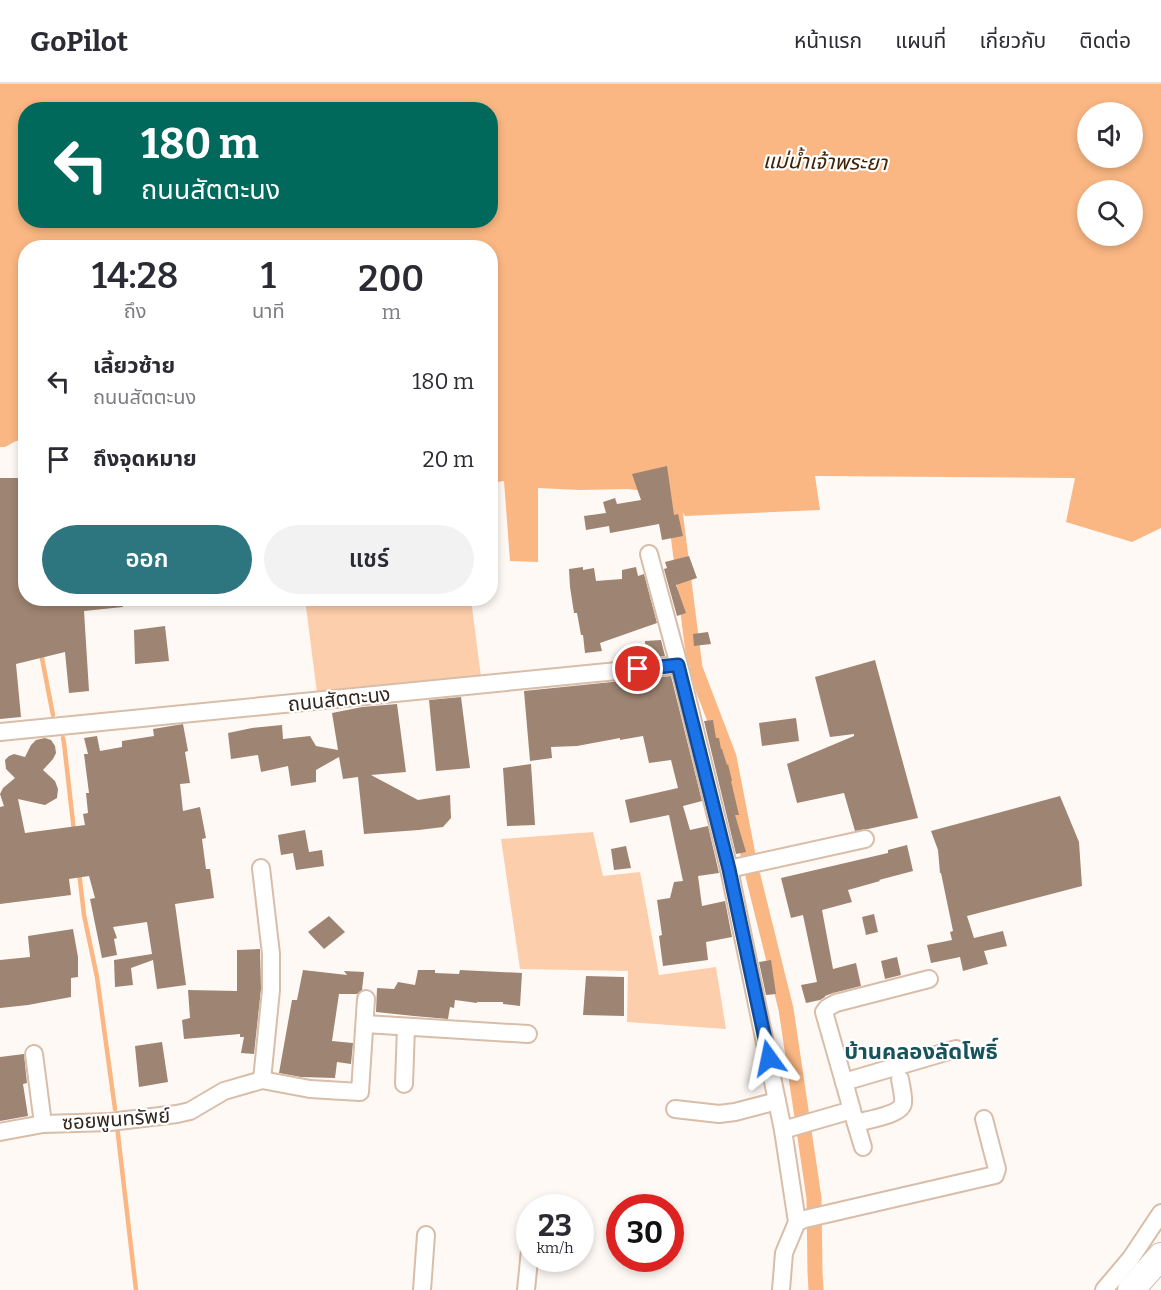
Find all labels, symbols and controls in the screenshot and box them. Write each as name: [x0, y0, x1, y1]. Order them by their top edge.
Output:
text: GoPilot: [30, 25, 128, 58]
text: หน้าแรก: [794, 28, 862, 54]
text: แผนที่: [895, 28, 946, 54]
text: เกี่ยวกับ: [979, 28, 1046, 54]
text: ติดต่อ: [1079, 28, 1131, 54]
map controls: [1077, 102, 1143, 246]
button: sound: [1077, 102, 1143, 168]
text: 180 m: [141, 119, 259, 169]
icon: left: [42, 126, 120, 204]
water label: แม่น้ำเจ้าพระยา: [763, 146, 889, 176]
text: ถนนสัตตะนง: [141, 174, 280, 206]
button: search: [1077, 180, 1143, 246]
text: 14:28: [92, 254, 178, 298]
text: 1: [261, 254, 276, 298]
text: 200: [358, 257, 424, 301]
text: ถึง: [124, 299, 146, 323]
text: นาที: [252, 299, 285, 323]
text: m: [382, 300, 401, 324]
text: เลี้ยวซ้าย: [93, 352, 175, 379]
icon: left: [42, 365, 75, 398]
text: 180 m: [412, 368, 474, 395]
text: ถนนสัตตะนง: [93, 385, 196, 409]
icon: arrive: [42, 443, 75, 476]
text: ถึงจุดหมาย: [93, 445, 197, 472]
text: 20 m: [423, 446, 474, 473]
button: ออก: [42, 525, 252, 594]
button: แชร์: [264, 525, 474, 594]
pin: [612, 643, 663, 694]
icon: arrive: [621, 652, 654, 685]
street label: ถนนสัตตะนง: [286, 682, 392, 716]
position arrow: [737, 1026, 801, 1090]
district label: บ้านคลองลัดโพธิ์: [844, 1037, 999, 1065]
street label: ซอยพูนทรัพย์: [61, 1103, 171, 1136]
speed limit sign: 30: [606, 1194, 684, 1272]
text: 23: [538, 1208, 572, 1244]
text: km/h: [536, 1239, 574, 1257]

